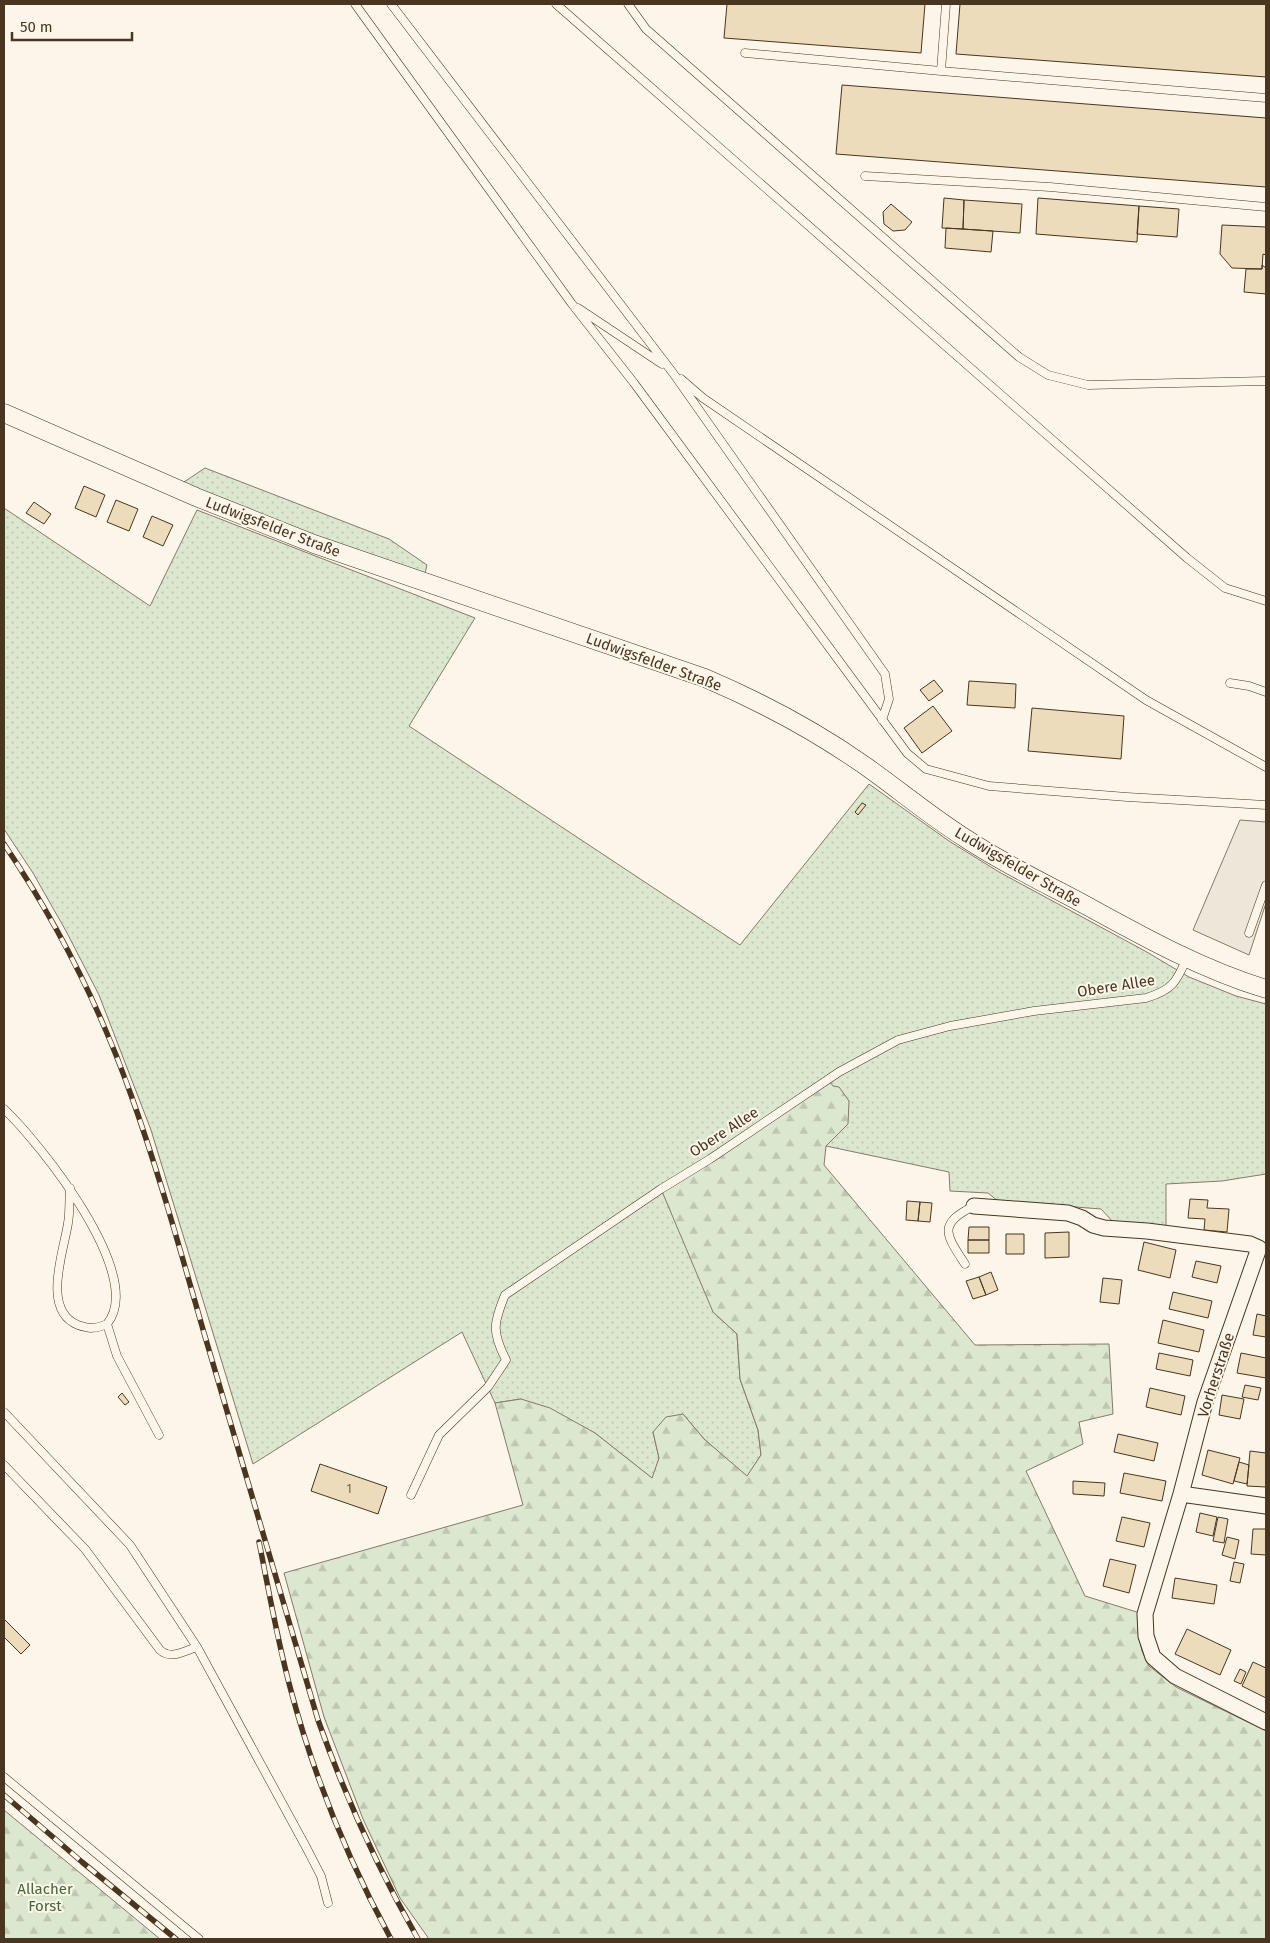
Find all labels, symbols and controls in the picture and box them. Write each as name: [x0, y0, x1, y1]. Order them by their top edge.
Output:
scale bar: [12, 10, 132, 42]
text: 50 m: [20, 18, 53, 36]
street label: Ludwigsfelder Straße: [203, 493, 343, 561]
street label: Ludwigsfelder Straße: [584, 629, 724, 695]
street label: Ludwigsfelder Straße: [952, 823, 1084, 911]
street label: Obere Allee: [1076, 971, 1156, 1001]
street label: Obere Allee: [686, 1103, 762, 1161]
street label: Vorherstraße: [1194, 1330, 1238, 1420]
house number: 1: [346, 1482, 352, 1496]
park label: Allacher Forst: [17, 1880, 73, 1915]

